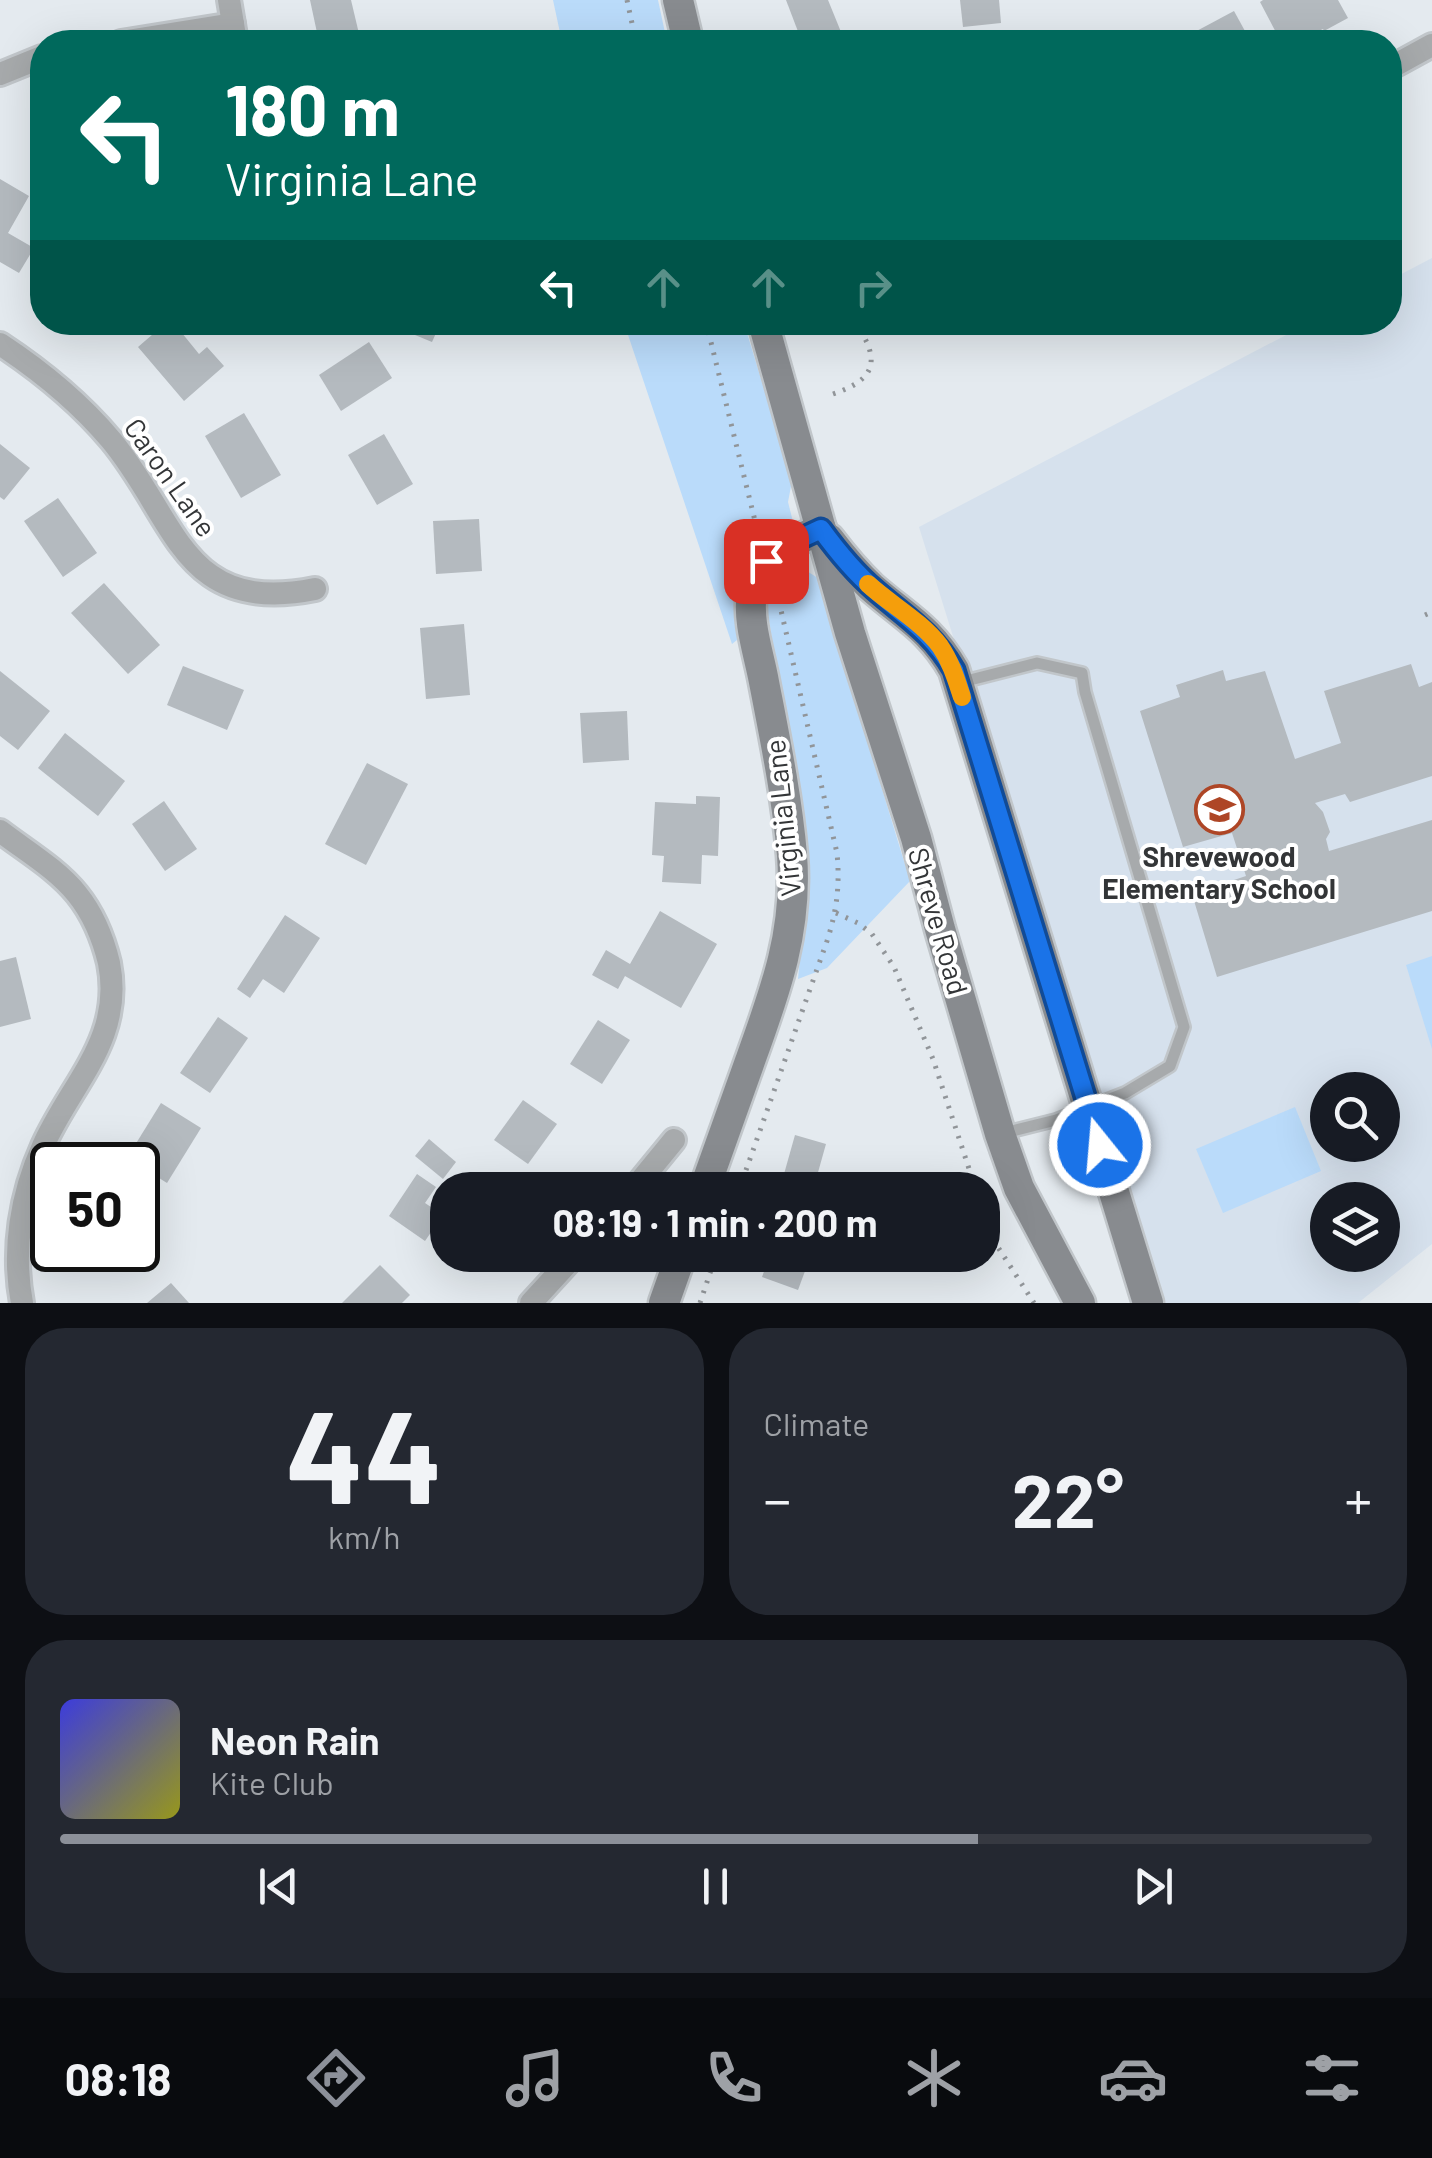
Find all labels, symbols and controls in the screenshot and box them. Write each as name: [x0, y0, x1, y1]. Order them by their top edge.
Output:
text: 180 m: [225, 66, 400, 150]
icon: left: [60, 70, 190, 200]
text: Virginia Lane: [225, 151, 479, 205]
icon: left: [531, 260, 586, 315]
icon: ahead: [636, 260, 691, 315]
icon: ahead: [741, 260, 796, 315]
icon: right: [846, 260, 901, 315]
street label: Caron Lane: [118, 411, 224, 543]
pin: [724, 519, 809, 604]
icon: arrive: [739, 534, 794, 589]
street label: Virginia Lane: [757, 738, 807, 898]
school or university icon: Shrevewood Elementary School: [1193, 783, 1245, 835]
place label: Shrevewood Elementary School: [1102, 839, 1336, 905]
street label: Shreve Road: [902, 844, 976, 998]
map controls: [1310, 1072, 1400, 1272]
button: search: [1310, 1072, 1400, 1162]
position arrow: [1048, 1093, 1152, 1197]
speed limit sign: 50: [30, 1142, 160, 1272]
button: layers: [1310, 1182, 1400, 1272]
text: 08:19 · 1 min · 200 m: [552, 1199, 878, 1245]
text: 44: [286, 1374, 443, 1530]
text: Climate: [764, 1404, 869, 1442]
text: 22°: [1012, 1453, 1124, 1543]
text: −: [764, 1465, 791, 1531]
text: +: [1344, 1465, 1372, 1531]
text: km/h: [328, 1517, 400, 1555]
text: Neon Rain: [210, 1717, 379, 1763]
text: Kite Club: [210, 1763, 334, 1801]
icon: previous: [251, 1859, 306, 1914]
icon: pause: [688, 1859, 743, 1914]
icon: next: [1126, 1859, 1181, 1914]
icon: directions: [301, 2043, 371, 2113]
icon: music: [500, 2043, 570, 2113]
icon: phone: [699, 2043, 769, 2113]
icon: climate: [899, 2043, 969, 2113]
icon: car: [1098, 2043, 1168, 2113]
icon: filters: [1297, 2043, 1367, 2113]
text: 08:18: [65, 2051, 171, 2105]

